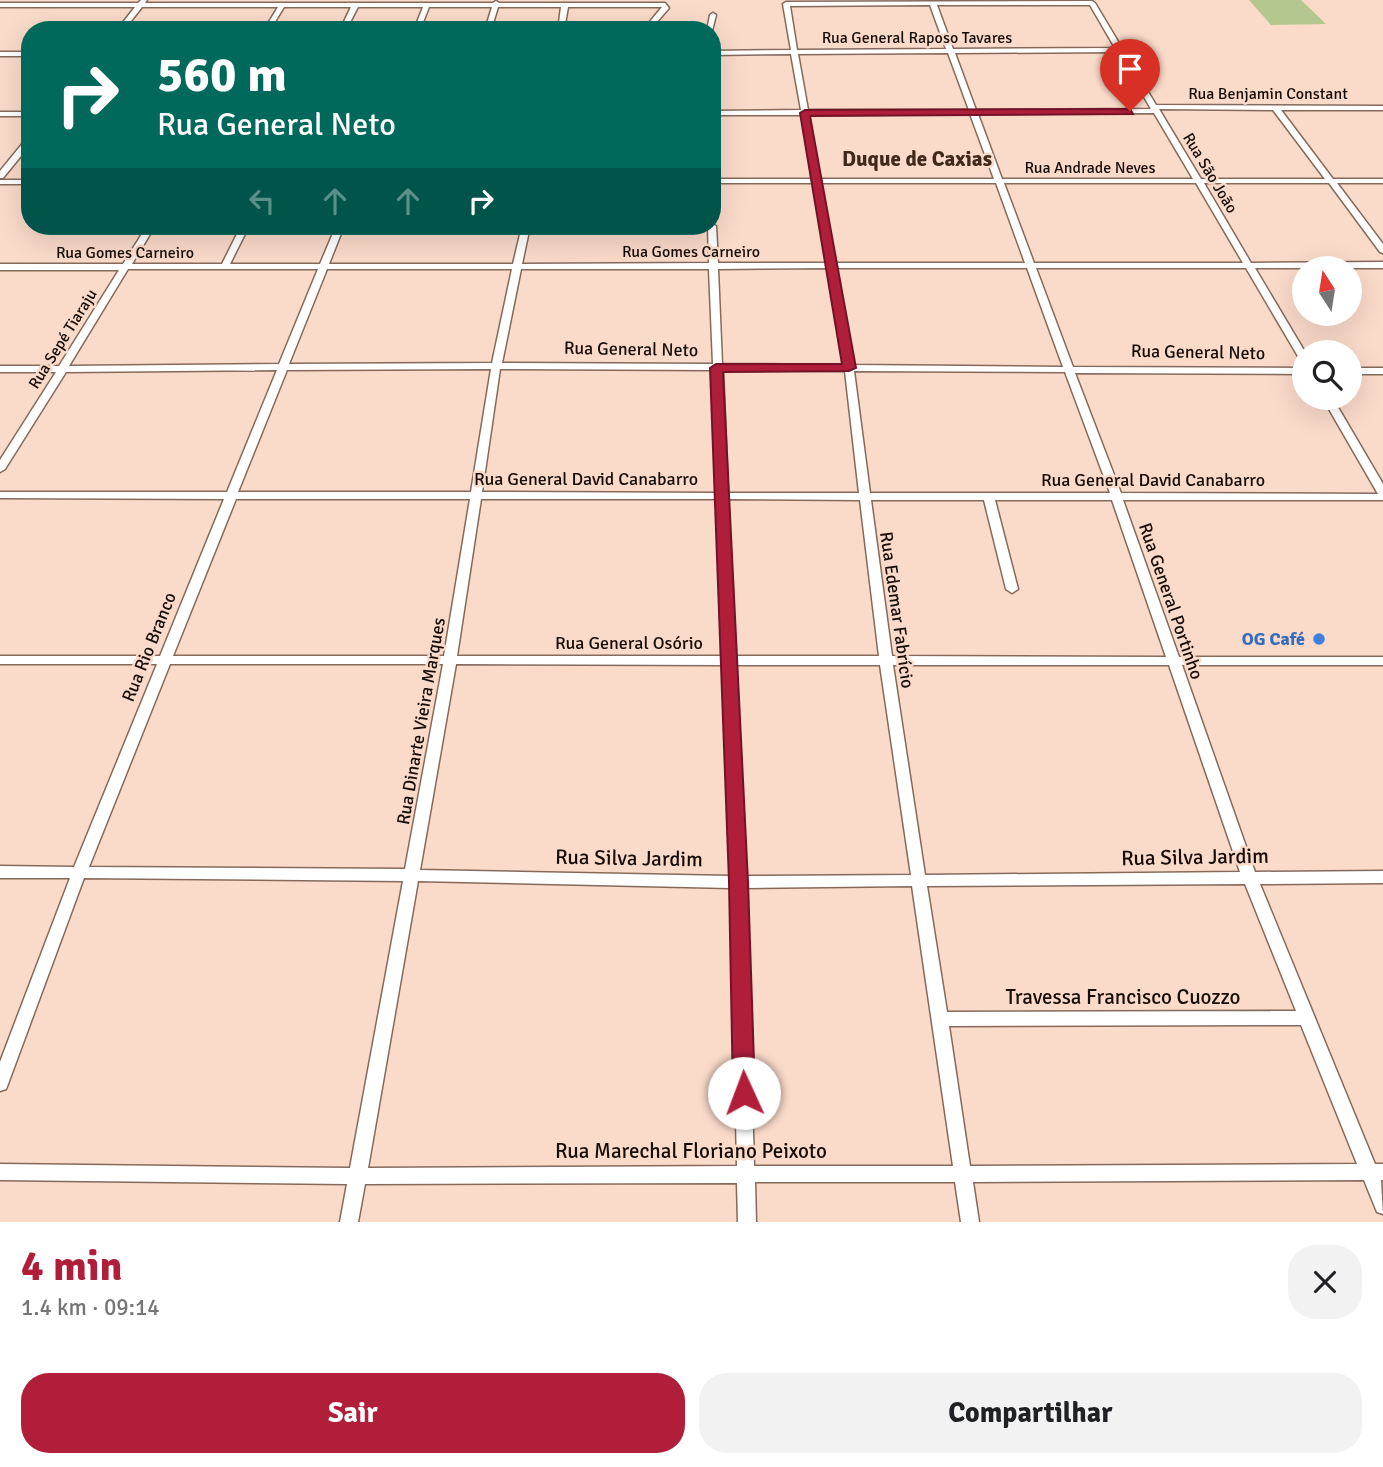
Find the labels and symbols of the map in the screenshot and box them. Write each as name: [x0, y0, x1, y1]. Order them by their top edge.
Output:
street label: Rua General Raposo Tavares: [822, 28, 1012, 48]
pin: [1100, 39, 1160, 111]
street label: Rua Benjamin Constant: [1188, 84, 1348, 104]
street label: Rua São João: [1178, 129, 1242, 217]
district label: Duque de Caxias: [842, 146, 992, 172]
street label: Rua Andrade Neves: [1024, 158, 1156, 178]
street label: Rua Gomes Carneiro: [622, 242, 760, 262]
street label: Rua Gomes Carneiro: [56, 243, 194, 263]
north arrow: [1292, 256, 1362, 326]
street label: Rua Sepé Tiaraju: [24, 285, 102, 393]
street label: Rua General Neto: [564, 337, 698, 361]
street label: Rua General Neto: [1131, 340, 1265, 364]
street label: Rua General David Canabarro: [474, 468, 698, 490]
street label: Rua General David Canabarro: [1041, 469, 1265, 491]
street label: Rua General Portinho: [1134, 520, 1208, 682]
street label: Rua Edemar Fabrício: [875, 530, 919, 690]
street label: Rua Rio Branco: [117, 589, 181, 705]
street label: Rua Dinarte Vieira Marques: [392, 616, 450, 826]
place label: OG Café: [1242, 628, 1305, 650]
marker: OG Café: [1311, 631, 1327, 647]
street label: Rua General Osório: [555, 632, 703, 654]
street label: Rua Silva Jardim: [1121, 843, 1269, 871]
street label: Rua Silva Jardim: [555, 844, 703, 872]
street label: Travessa Francisco Cuozzo: [1005, 984, 1241, 1010]
position arrow: [707, 1056, 781, 1130]
street label: Rua Marechal Floriano Peixoto: [555, 1138, 827, 1164]

